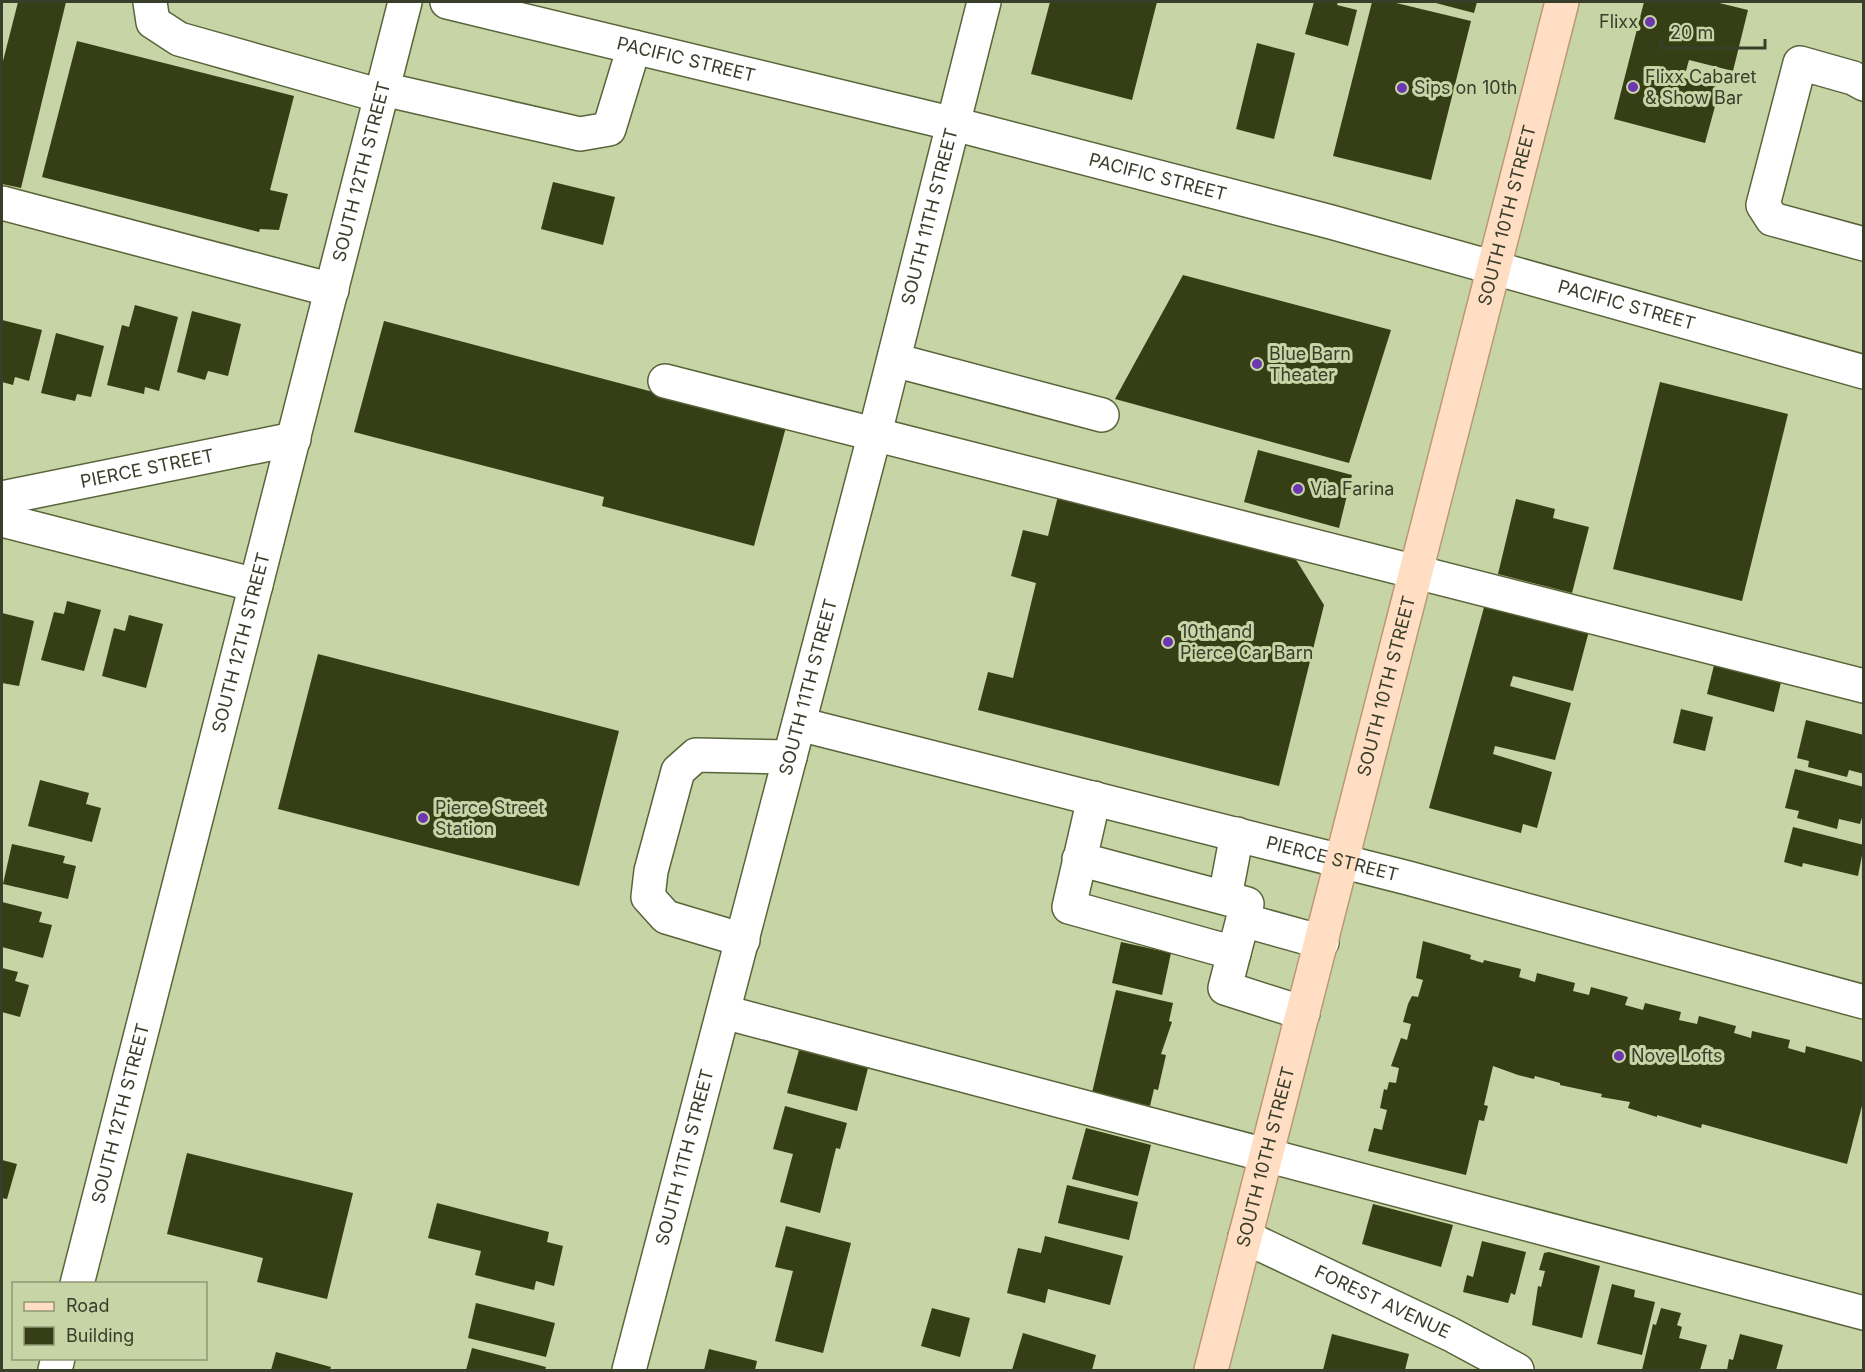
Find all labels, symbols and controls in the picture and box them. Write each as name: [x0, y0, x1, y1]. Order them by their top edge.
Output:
place label: Flixx: [1599, 11, 1638, 32]
scale bar: [1661, 12, 1764, 50]
marker: Flixx: [1643, 15, 1657, 29]
text: 20 m: [1670, 22, 1713, 43]
street label: PACIFIC STREET: [615, 32, 758, 86]
place label: Flixx Cabaret & Show Bar: [1645, 66, 1757, 108]
place label: Sips on 10th: [1414, 77, 1517, 98]
street label: SOUTH 12TH STREET: [328, 79, 394, 264]
marker: Flixx Cabaret & Show Bar: [1626, 80, 1640, 94]
marker: Sips on 10th: [1395, 81, 1409, 95]
street label: SOUTH 10TH STREET: [1474, 123, 1540, 308]
street label: SOUTH 11TH STREET: [897, 126, 962, 307]
street label: PACIFIC STREET: [1087, 148, 1229, 204]
street label: PACIFIC STREET: [1556, 275, 1698, 334]
place label: Blue Barn Theater: [1269, 343, 1351, 385]
marker: Blue Barn Theater: [1250, 357, 1264, 371]
street label: PIERCE STREET: [78, 444, 216, 492]
place label: Via Farina: [1310, 478, 1394, 499]
marker: Via Farina: [1291, 482, 1305, 496]
street label: SOUTH 12TH STREET: [207, 550, 274, 735]
street label: SOUTH 10TH STREET: [1353, 594, 1419, 779]
street label: SOUTH 11TH STREET: [775, 597, 841, 778]
place label: 10th and Pierce Car Barn: [1180, 621, 1313, 663]
marker: 10th and Pierce Car Barn: [1161, 635, 1175, 649]
place label: Pierce Street Station: [435, 797, 545, 839]
marker: Pierce Street Station: [416, 811, 430, 825]
street label: PIERCE STREET: [1264, 832, 1401, 885]
street label: SOUTH 12TH STREET: [87, 1021, 153, 1206]
place label: Nove Lofts: [1631, 1045, 1723, 1066]
marker: Nove Lofts: [1612, 1049, 1626, 1063]
street label: SOUTH 10TH STREET: [1232, 1064, 1298, 1249]
street label: SOUTH 11TH STREET: [651, 1067, 718, 1248]
street label: FOREST AVENUE: [1312, 1261, 1454, 1343]
legend: [12, 1282, 207, 1360]
text: Road: [66, 1295, 109, 1316]
text: Building: [66, 1325, 134, 1346]

